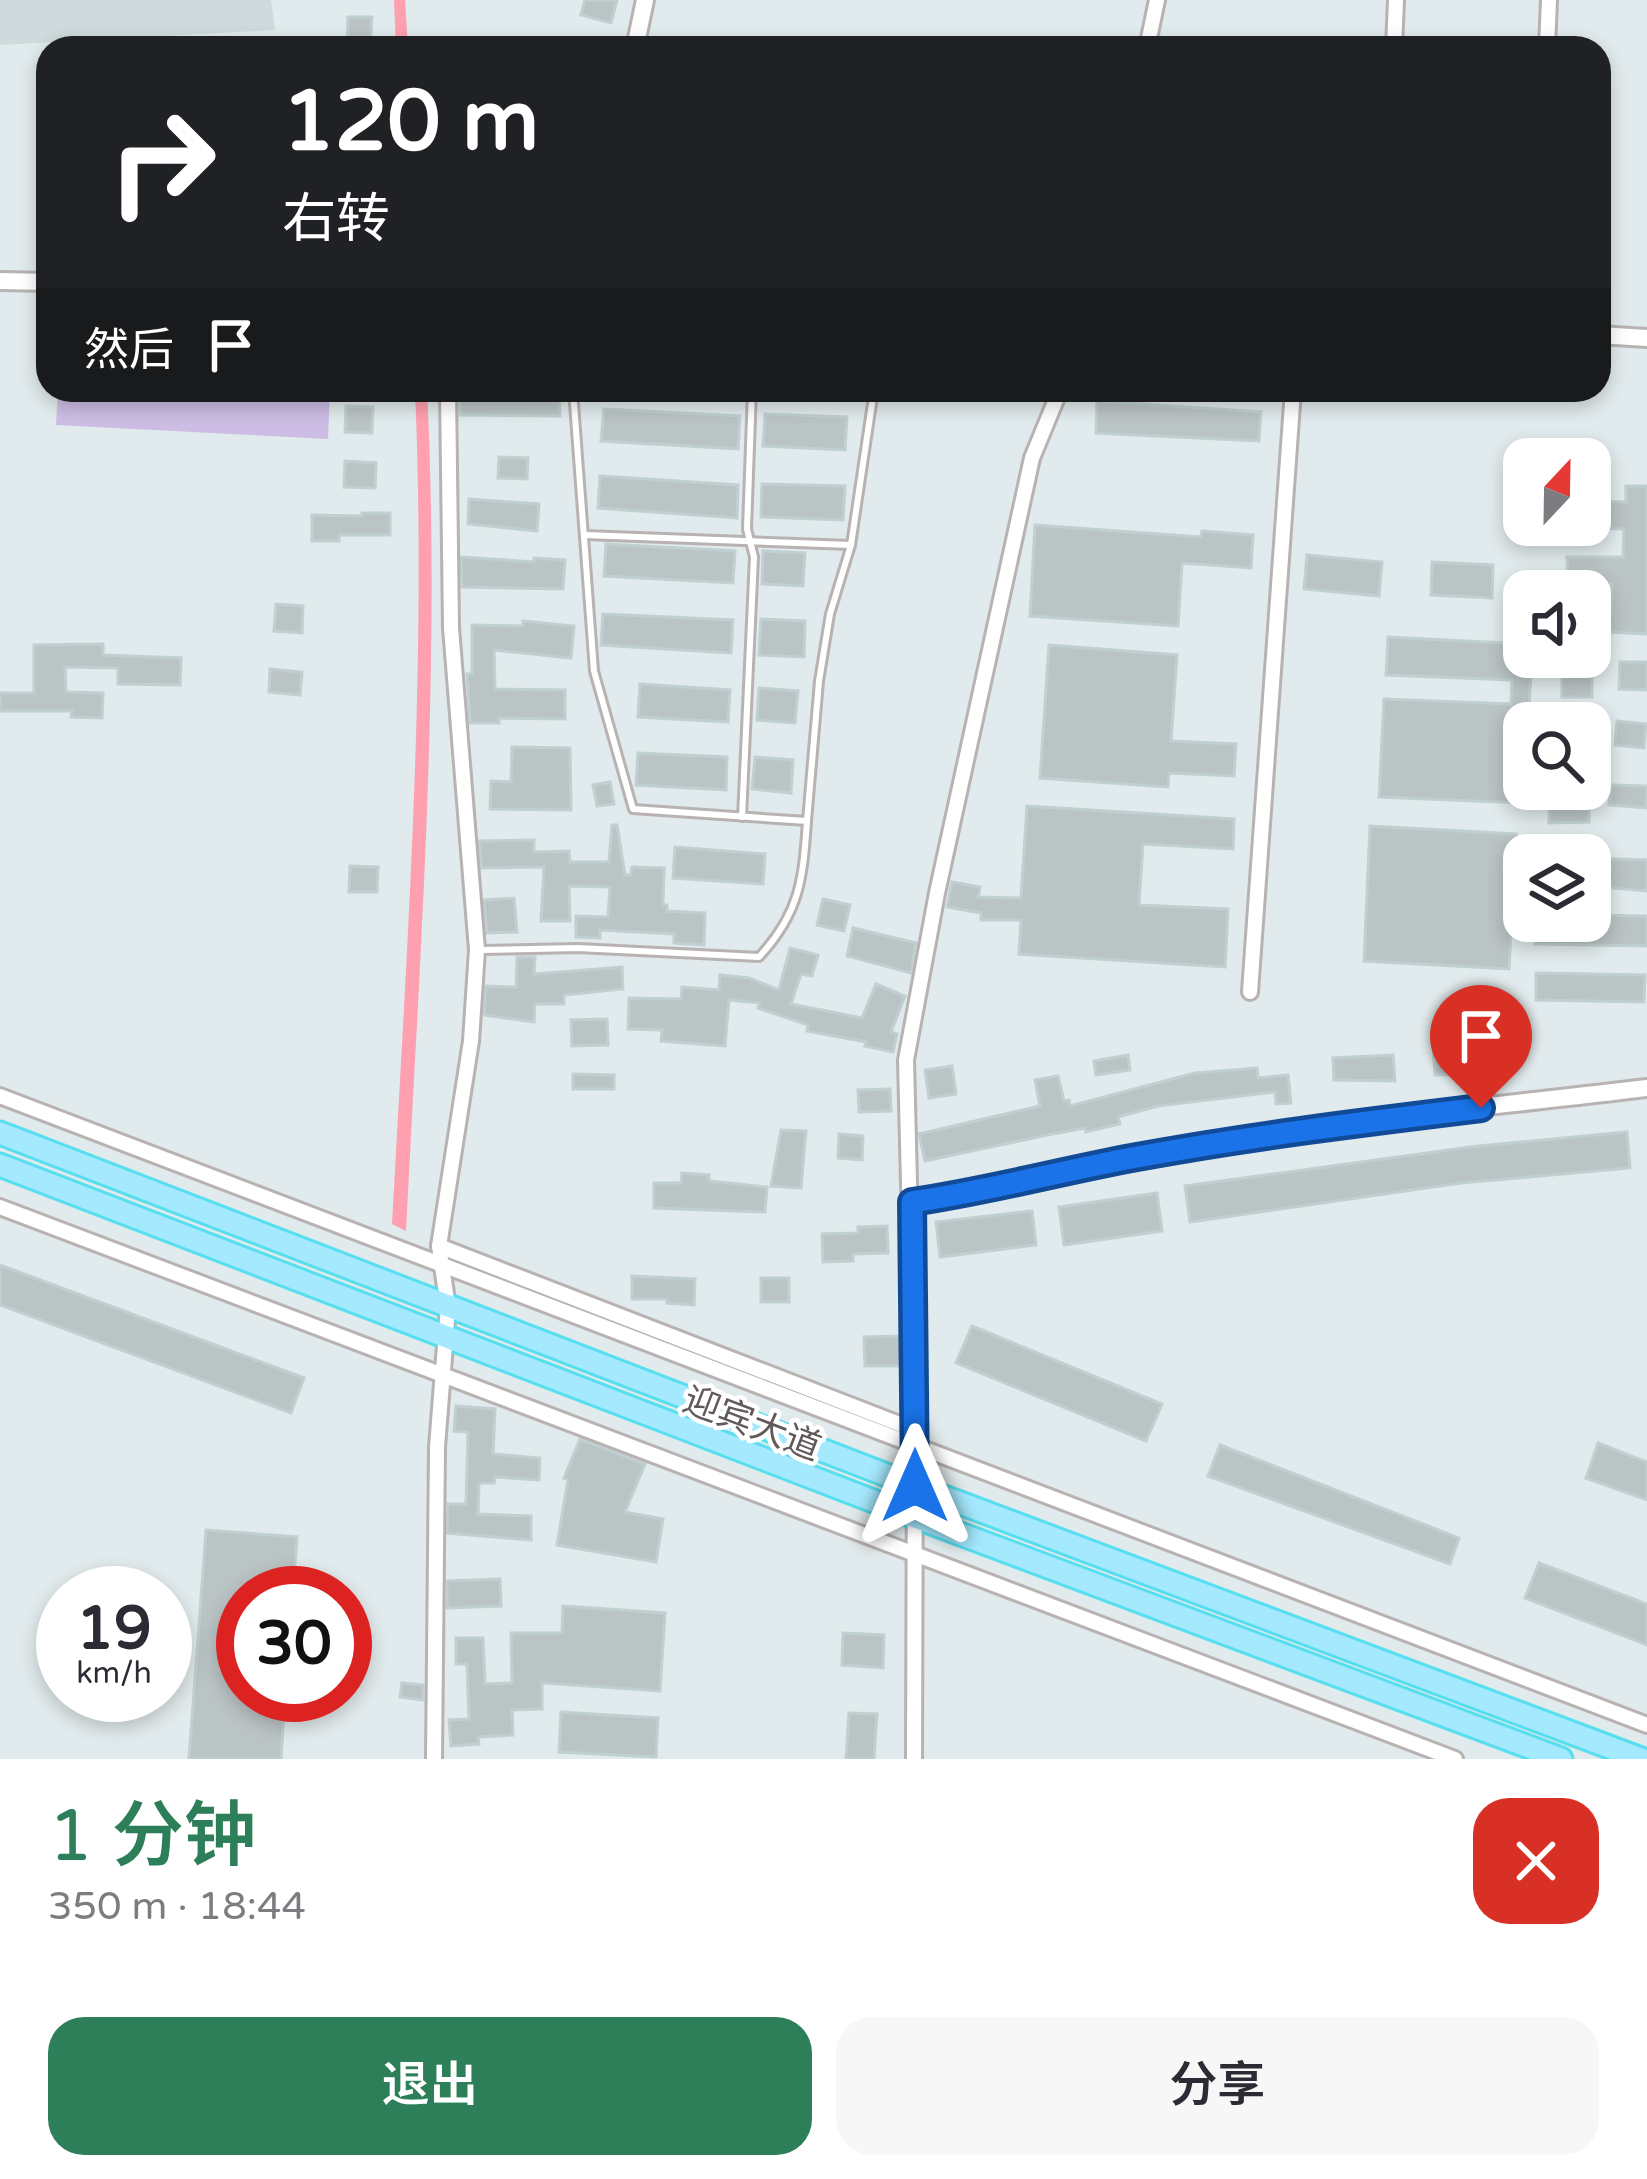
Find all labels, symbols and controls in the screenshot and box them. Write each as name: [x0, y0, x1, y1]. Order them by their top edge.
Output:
text: 120 m: [282, 72, 539, 173]
icon: right: [84, 84, 240, 240]
text: 右转: [282, 187, 390, 252]
icon: arrive: [198, 312, 264, 378]
text: 然后: [84, 324, 174, 378]
north arrow: [1503, 438, 1611, 546]
map controls: [1503, 438, 1611, 942]
button: sound: [1503, 570, 1611, 678]
button: search: [1503, 702, 1611, 810]
button: layers: [1503, 834, 1611, 942]
pin: [1430, 985, 1532, 1108]
icon: arrive: [1448, 1003, 1514, 1069]
street label: 迎宾大道: [677, 1378, 827, 1470]
position arrow: [852, 1423, 978, 1549]
speed limit sign: 30: [216, 1566, 372, 1722]
text: 19: [76, 1593, 152, 1665]
text: km/h: [76, 1655, 152, 1692]
text: 1 分钟: [48, 1794, 256, 1881]
button: close: [1473, 1798, 1599, 1924]
text: 350 m · 18:44: [48, 1883, 306, 1930]
button: 退出: [48, 2017, 812, 2155]
button: 分享: [836, 2017, 1599, 2155]

